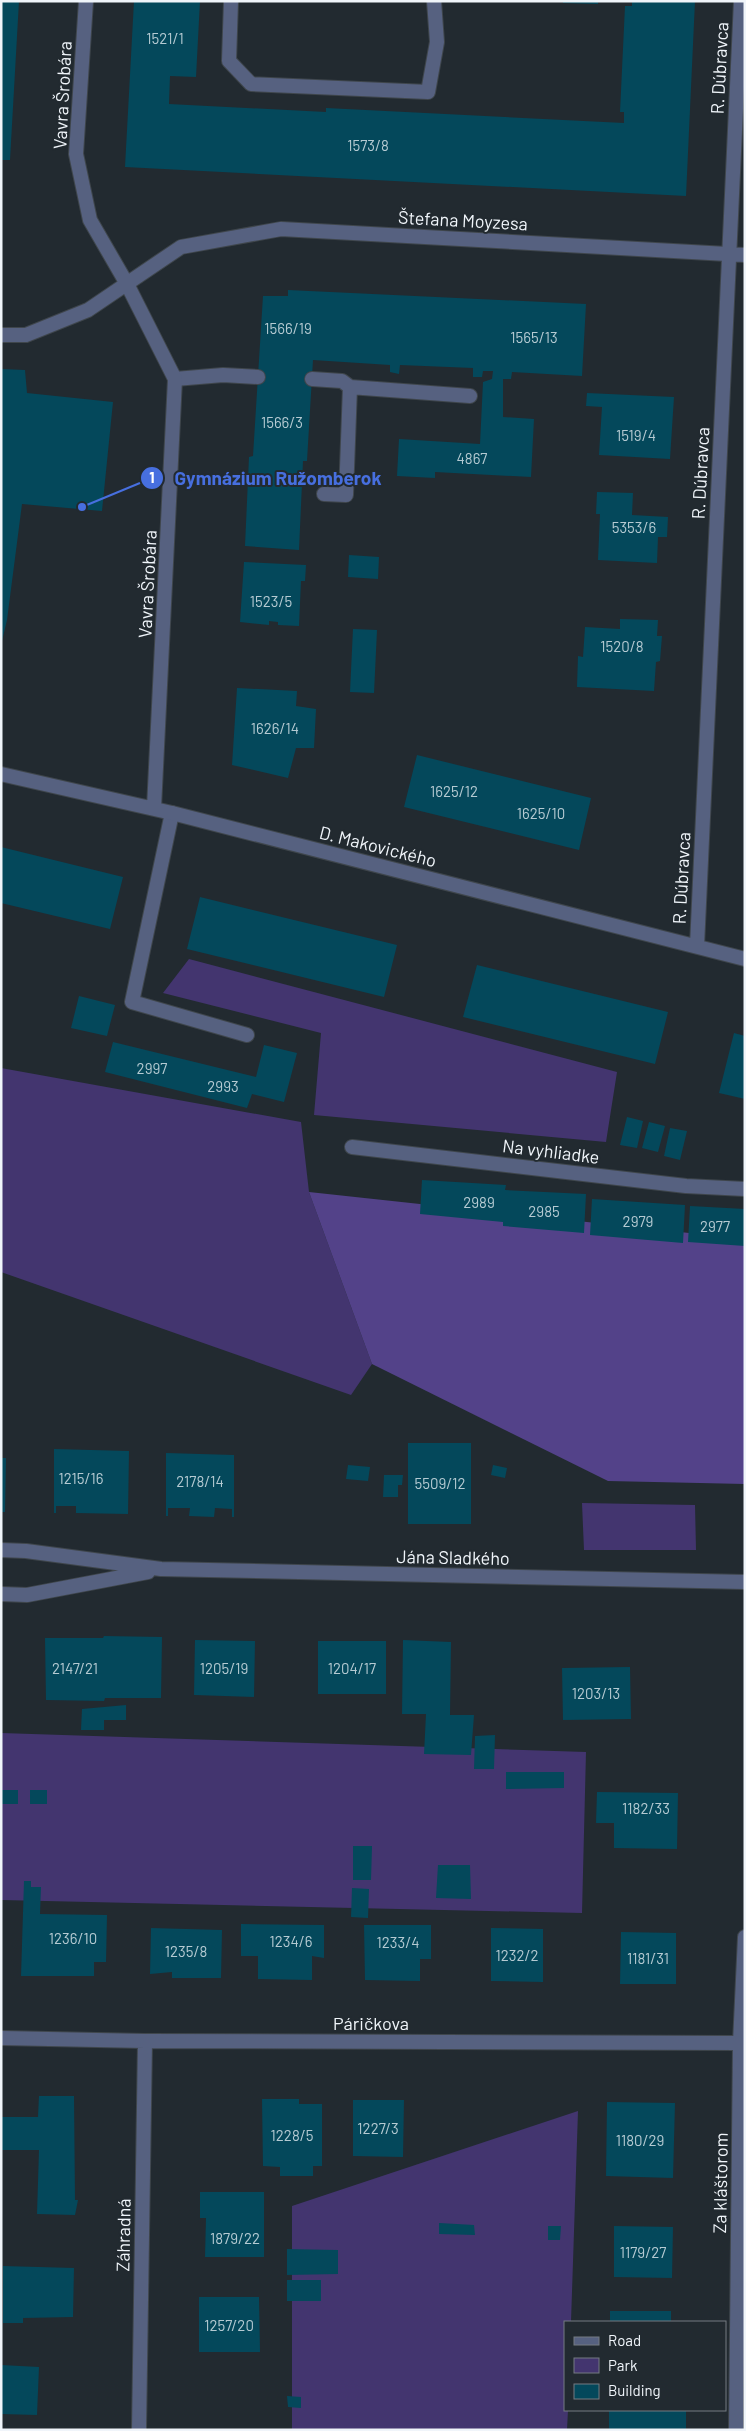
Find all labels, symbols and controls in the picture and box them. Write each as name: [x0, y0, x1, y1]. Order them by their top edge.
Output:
street label: R. Dúbravca: [706, 21, 732, 115]
house number: 1521/1: [146, 29, 184, 47]
street label: Vavra Šrobára: [48, 40, 76, 150]
house number: 1573/8: [347, 136, 389, 154]
street label: Štefana Moyzesa: [398, 206, 528, 234]
house number: 1566/19: [264, 319, 312, 337]
house number: 1565/13: [510, 328, 558, 346]
house number: 1566/3: [261, 413, 303, 431]
house number: 1519/4: [616, 426, 656, 444]
street label: R. Dúbravca: [687, 426, 713, 520]
house number: 4867: [457, 449, 487, 467]
callout: Gymnázium Ružomberok: [140, 461, 392, 495]
text: Gymnázium Ružomberok: [174, 466, 382, 489]
text: 1: [149, 468, 155, 486]
house number: 5353/6: [612, 518, 656, 536]
street label: Vavra Šrobára: [133, 529, 161, 639]
house number: 1523/5: [250, 592, 292, 610]
house number: 1520/8: [600, 637, 644, 655]
house number: 1626/14: [251, 719, 299, 737]
house number: 1625/12: [430, 782, 478, 800]
house number: 1625/10: [517, 804, 565, 822]
street label: D. Makovického: [317, 821, 439, 871]
street label: R. Dúbravca: [668, 831, 694, 925]
house number: 2997: [137, 1059, 167, 1077]
house number: 2993: [207, 1077, 239, 1095]
street label: Na vyhliadke: [501, 1134, 601, 1168]
house number: 2989: [463, 1193, 495, 1211]
house number: 2985: [528, 1202, 560, 1220]
house number: 2979: [623, 1212, 653, 1230]
house number: 2977: [700, 1217, 730, 1235]
house number: 1215/16: [58, 1469, 104, 1487]
house number: 2178/14: [176, 1472, 224, 1490]
house number: 5509/12: [414, 1474, 466, 1492]
street label: Jána Sladkého: [396, 1545, 510, 1569]
house number: 2147/21: [52, 1659, 98, 1677]
house number: 1205/19: [200, 1659, 248, 1677]
house number: 1204/17: [328, 1659, 376, 1677]
house number: 1203/13: [572, 1684, 620, 1702]
house number: 1182/33: [622, 1799, 670, 1817]
house number: 1236/10: [49, 1929, 97, 1947]
house number: 1234/6: [270, 1932, 312, 1950]
house number: 1233/4: [377, 1933, 419, 1951]
house number: 1235/8: [165, 1942, 207, 1960]
house number: 1232/2: [495, 1946, 539, 1964]
house number: 1181/31: [627, 1949, 669, 1967]
street label: Páričkova: [333, 2012, 409, 2034]
house number: 1227/3: [357, 2119, 399, 2137]
house number: 1228/5: [271, 2126, 313, 2144]
house number: 1180/29: [616, 2131, 664, 2149]
street label: Za kláštorom: [708, 2132, 732, 2234]
street label: Záhradná: [111, 2198, 135, 2272]
house number: 1879/22: [210, 2229, 260, 2247]
house number: 1179/27: [620, 2243, 666, 2261]
house number: 1257/20: [204, 2316, 254, 2334]
legend: [564, 2321, 726, 2411]
text: Road: [608, 2331, 641, 2349]
text: Park: [608, 2356, 638, 2374]
text: Building: [608, 2381, 661, 2399]

